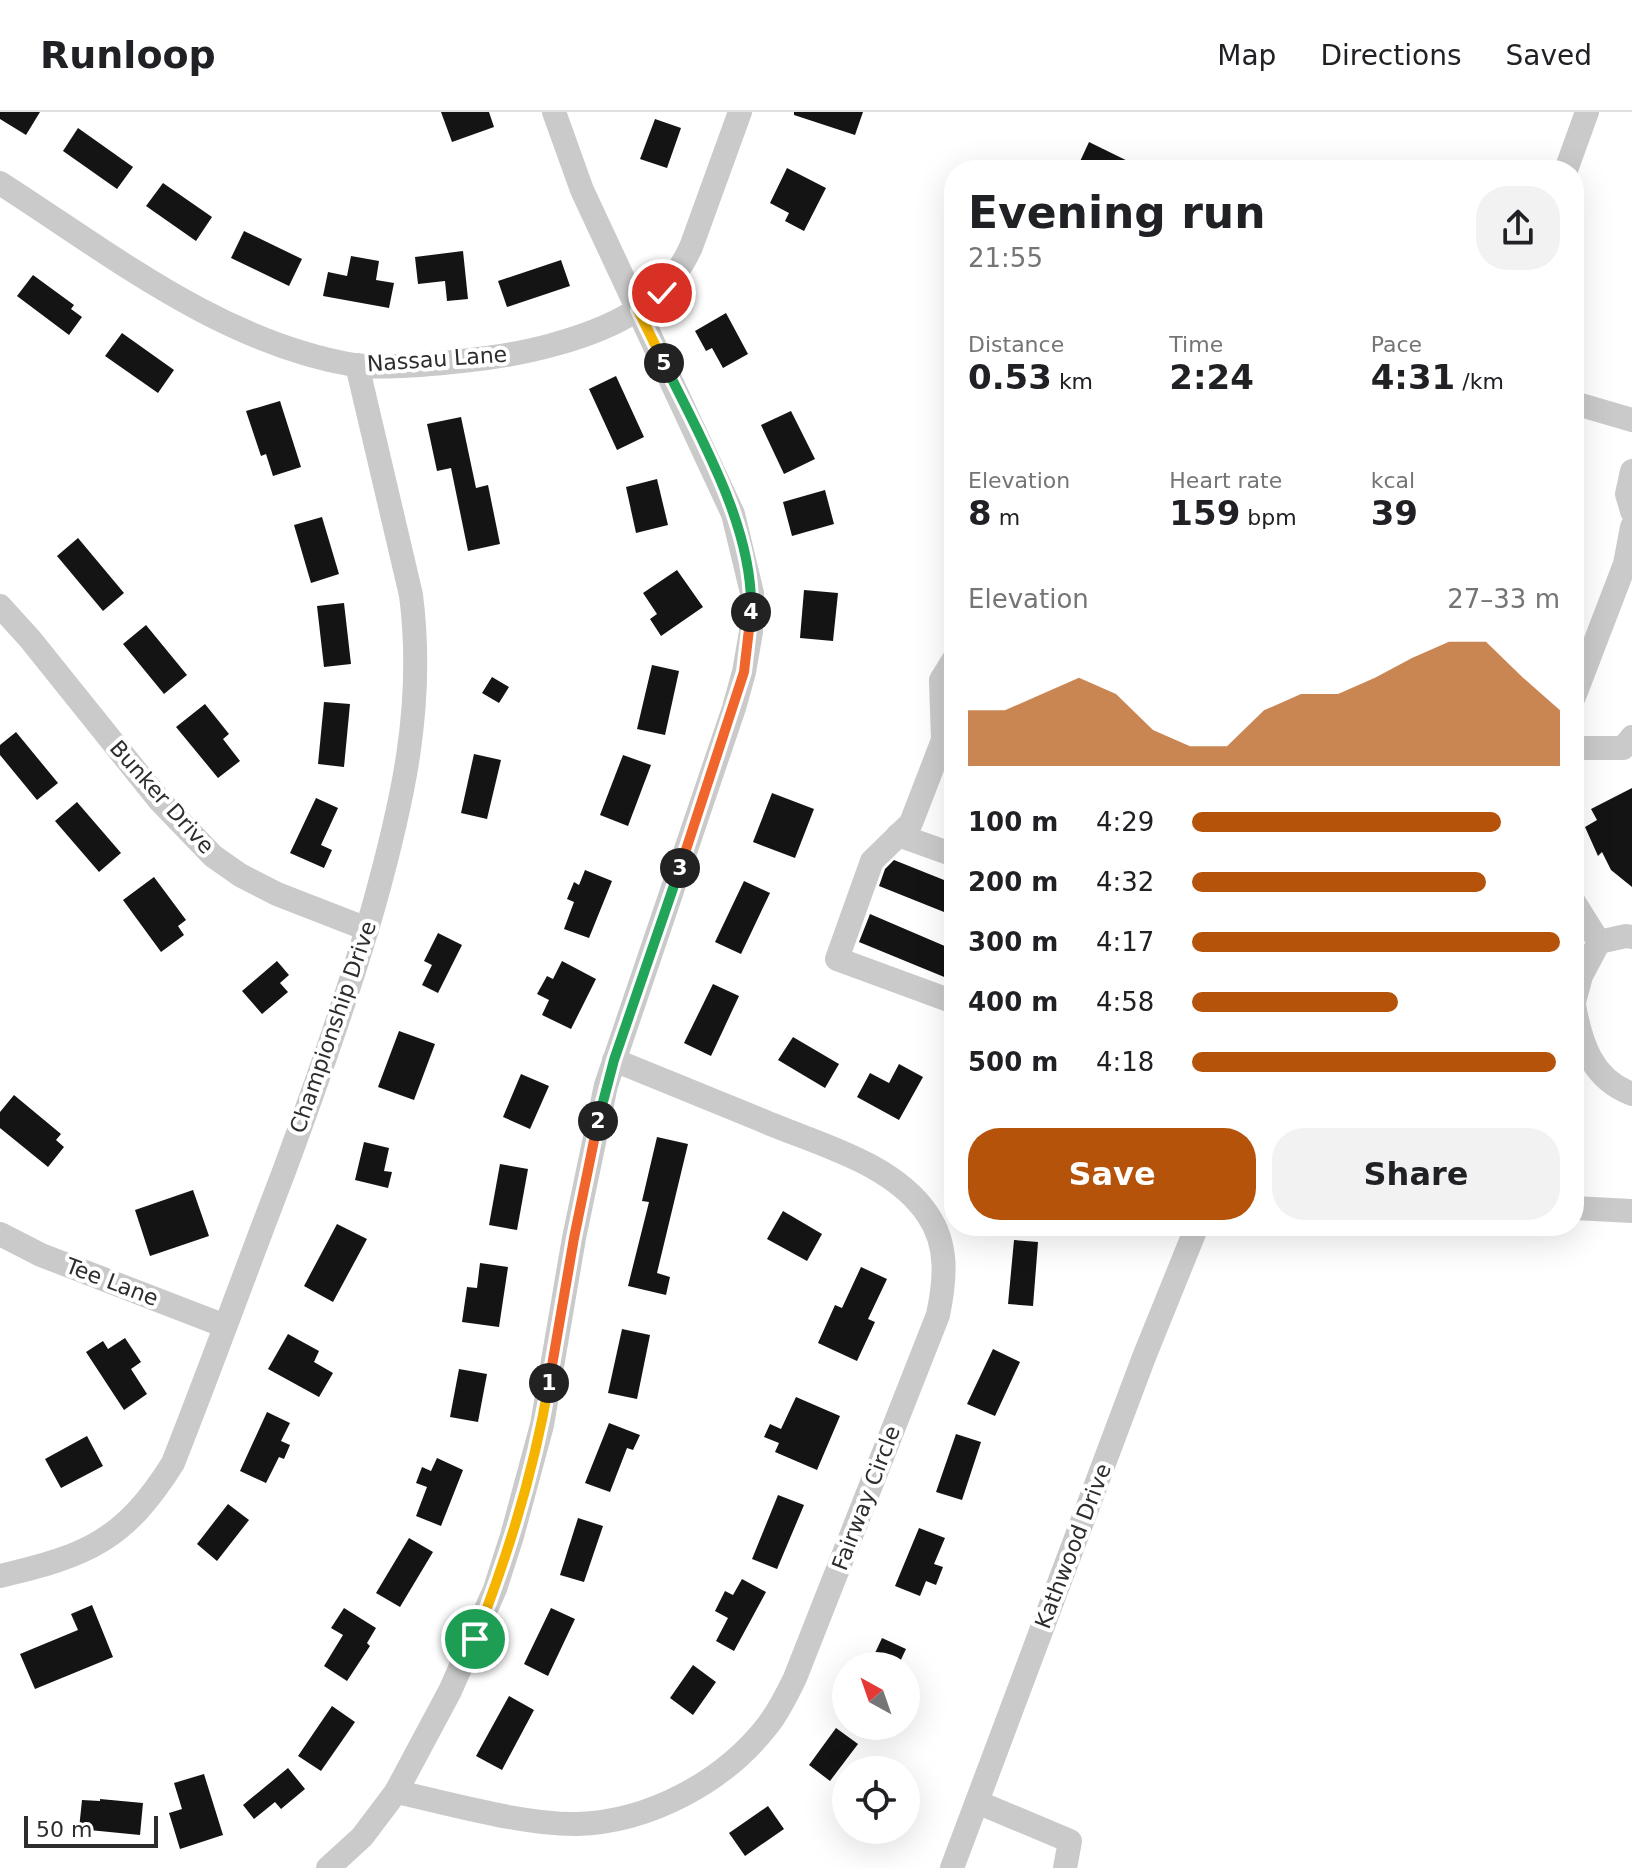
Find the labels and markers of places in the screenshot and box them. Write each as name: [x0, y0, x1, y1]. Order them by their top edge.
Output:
pin: [628, 259, 696, 327]
pin: 5: [644, 343, 684, 383]
pin: 4: [731, 592, 771, 632]
pin: 3: [660, 848, 700, 888]
pin: 2: [578, 1101, 618, 1141]
pin: 1: [529, 1363, 569, 1403]
pin: [441, 1605, 509, 1673]

